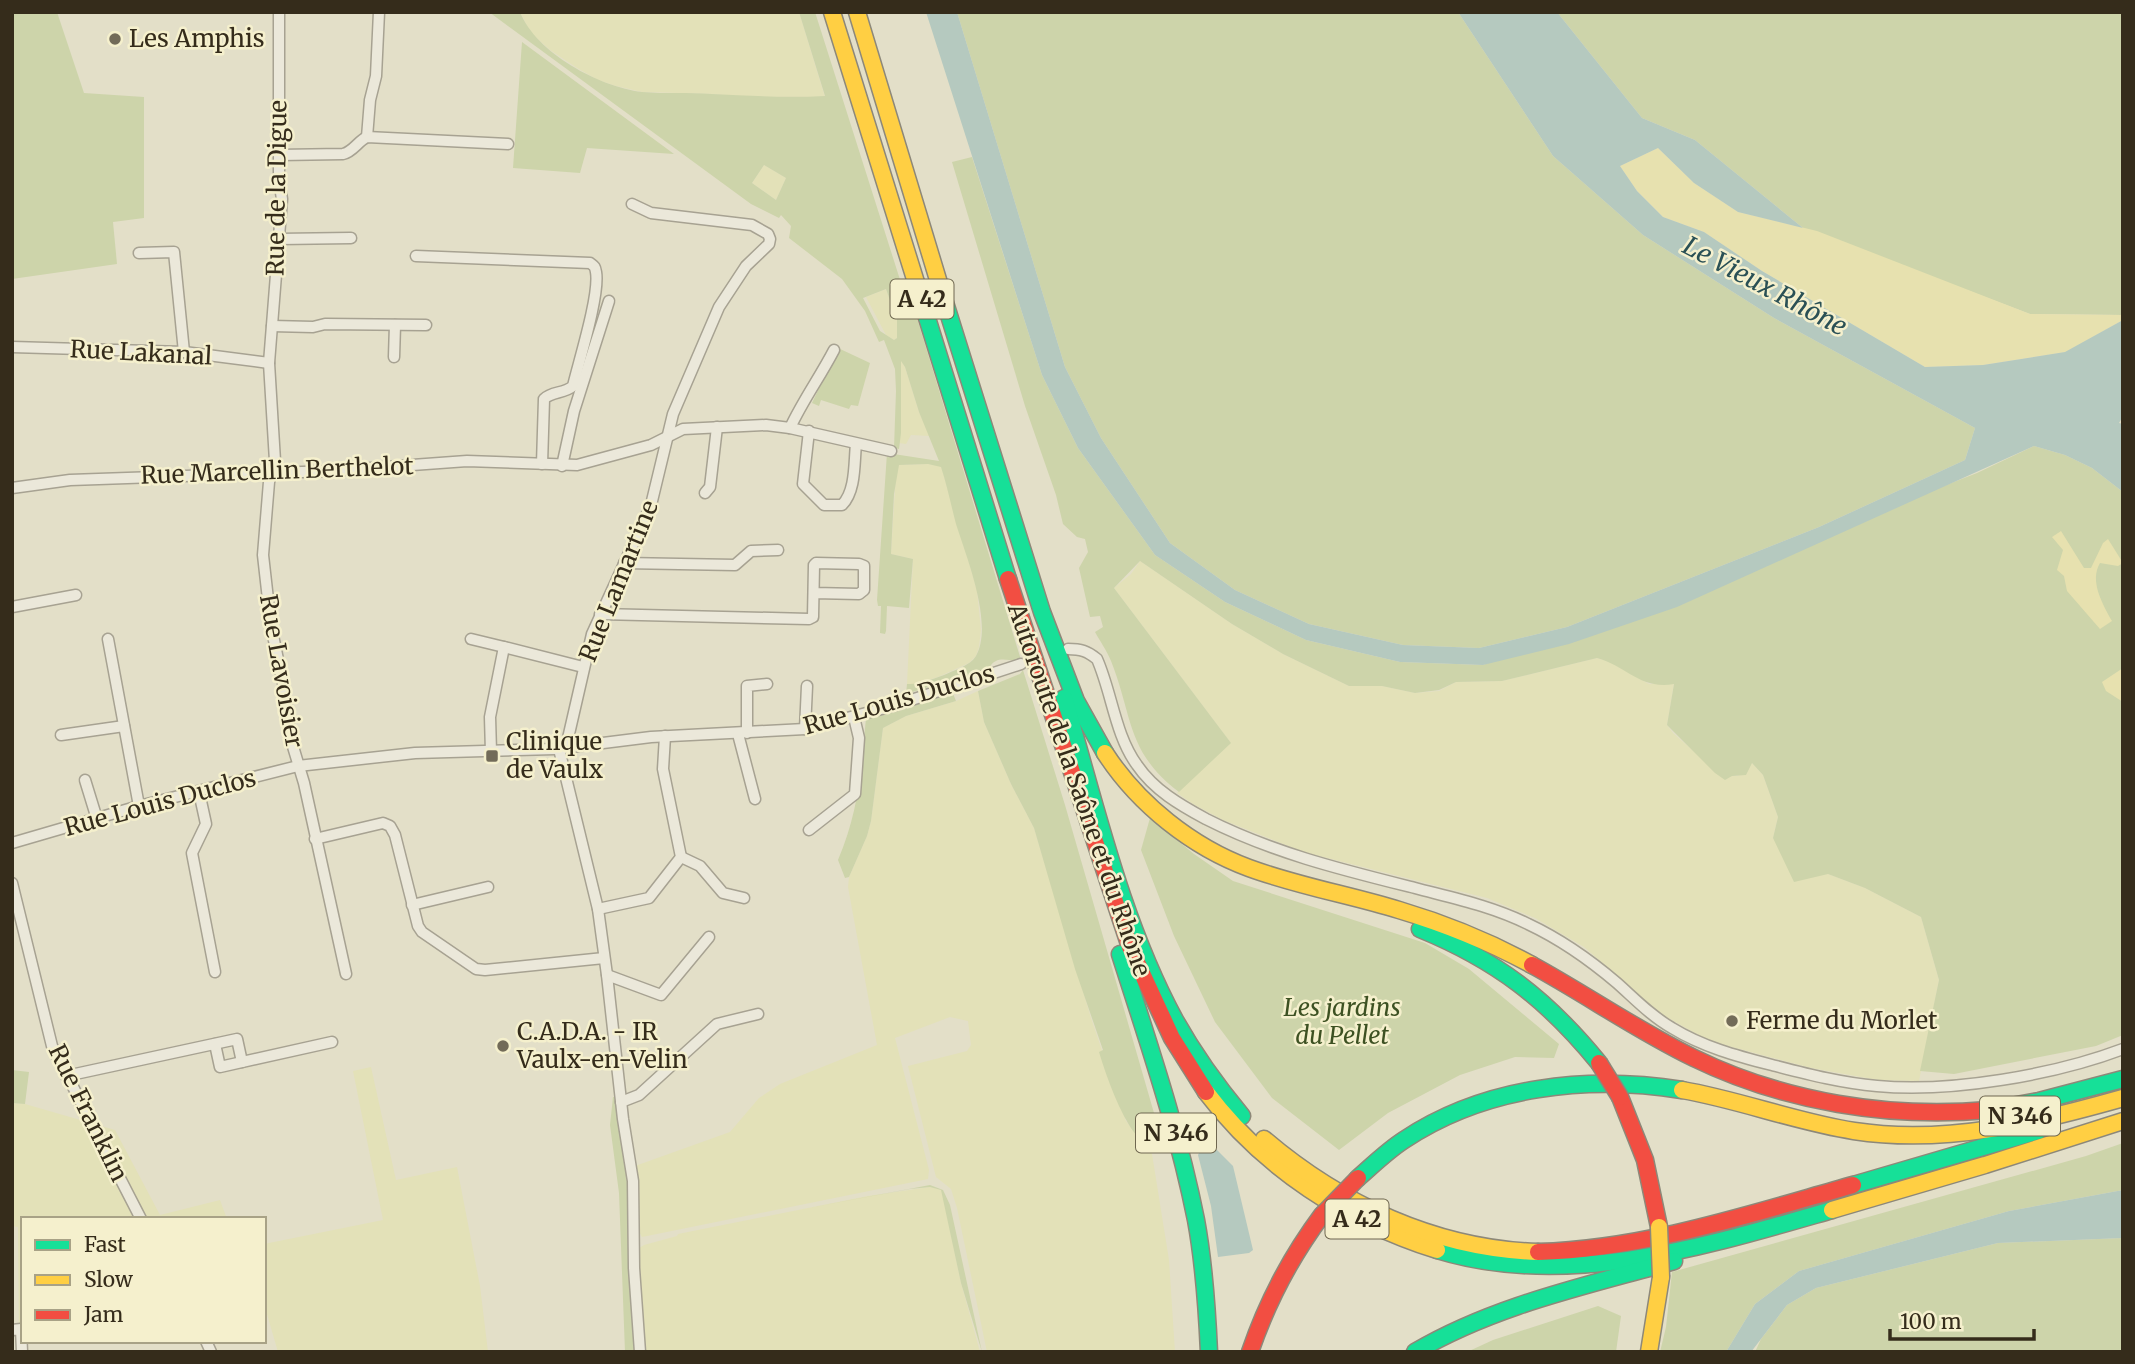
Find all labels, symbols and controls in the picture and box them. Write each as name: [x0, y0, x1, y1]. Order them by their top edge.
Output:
place label: Les Amphis: [129, 23, 265, 54]
marker: Les Amphis: [107, 31, 123, 47]
street label: Rue de la Digue: [259, 100, 294, 276]
water label: Le Vieux Rhône: [1677, 228, 1853, 343]
road number: A 42: [890, 280, 954, 318]
street label: Rue Lakanal: [69, 333, 213, 372]
street label: Rue Marcellin Berthelot: [140, 450, 415, 491]
street label: Rue Lamartine: [572, 496, 665, 666]
street label: Rue Lavoisier: [253, 592, 310, 750]
street label: Autoroute de la Saône et du Rhône: [1001, 598, 1158, 980]
street label: Rue Louis Duclos: [800, 657, 998, 742]
place label: Clinique de Vaulx: [506, 726, 604, 785]
marker: Clinique de Vaulx: [484, 748, 500, 764]
street label: Rue Louis Duclos: [61, 762, 259, 843]
park label: Les jardins du Pellet: [1284, 992, 1400, 1051]
place label: Ferme du Morlet: [1746, 1005, 1938, 1036]
marker: Ferme du Morlet: [1724, 1013, 1740, 1029]
place label: C.A.D.A. - IR Vaulx-en-Velin: [516, 1016, 688, 1075]
marker: C.A.D.A. - IR Vaulx-en-Velin: [495, 1038, 511, 1054]
street label: Rue Franklin: [42, 1039, 135, 1187]
road number: N 346: [1980, 1096, 2060, 1135]
road number: N 346: [1136, 1114, 1216, 1152]
road number: A 42: [1326, 1200, 1388, 1238]
legend: [21, 1217, 266, 1343]
text: Fast: [84, 1231, 126, 1258]
text: Slow: [84, 1266, 133, 1293]
scale bar: [1890, 1298, 2034, 1342]
text: Jam: [83, 1301, 123, 1328]
text: 100 m: [1900, 1308, 1962, 1335]

